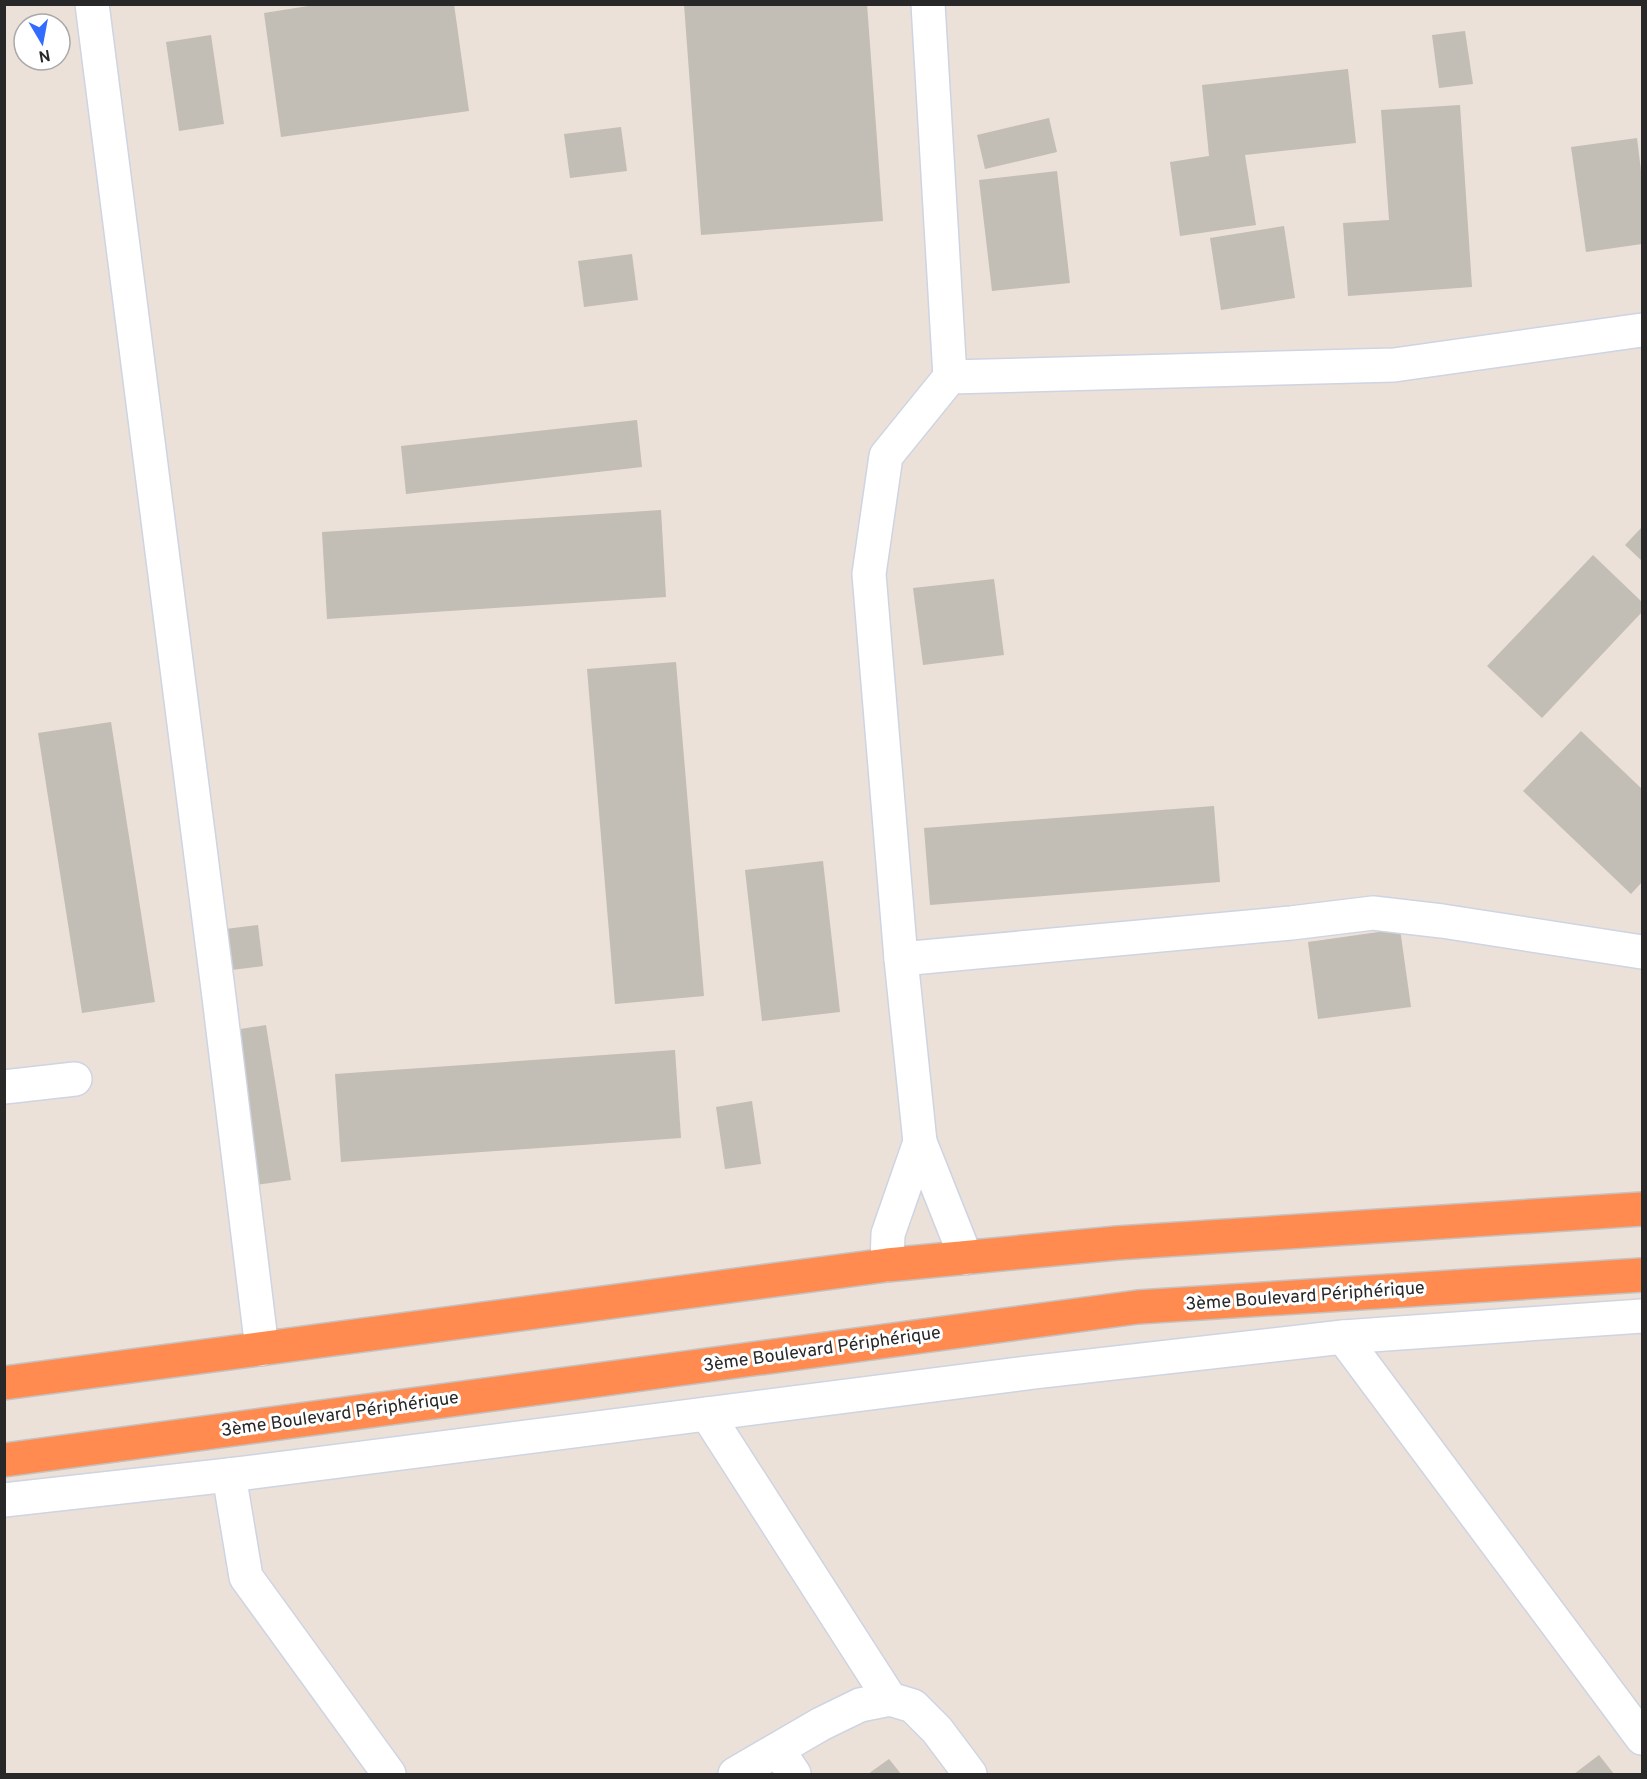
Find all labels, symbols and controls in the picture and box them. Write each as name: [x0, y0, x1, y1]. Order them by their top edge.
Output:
north arrow: [12, 12, 72, 72]
text: N: [37, 44, 52, 66]
street label: 3ème Boulevard Périphérique: [1185, 1277, 1425, 1317]
street label: 3ème Boulevard Périphérique: [702, 1322, 942, 1378]
street label: 3ème Boulevard Périphérique: [220, 1387, 460, 1443]

